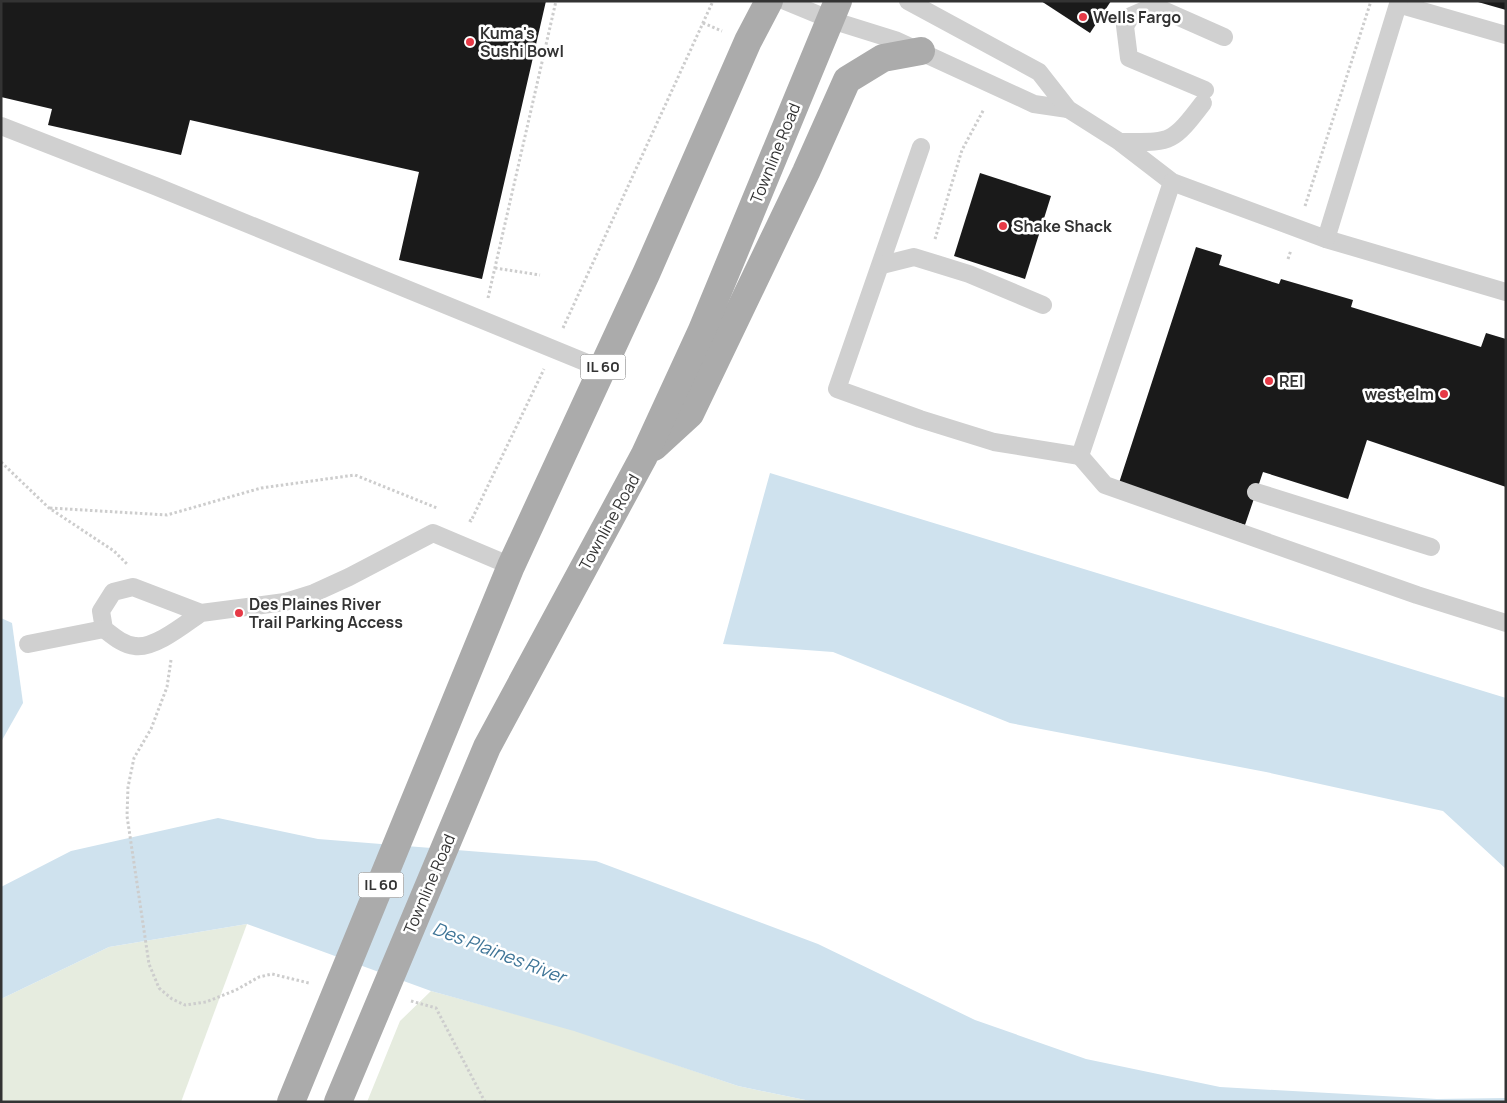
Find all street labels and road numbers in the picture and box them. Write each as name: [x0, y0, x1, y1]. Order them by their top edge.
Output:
street label: Townline Road: [745, 99, 805, 207]
road number: IL 60: [580, 354, 626, 380]
street label: Townline Road: [574, 470, 644, 574]
street label: Townline Road: [398, 831, 460, 937]
road number: IL 60: [358, 872, 404, 898]

